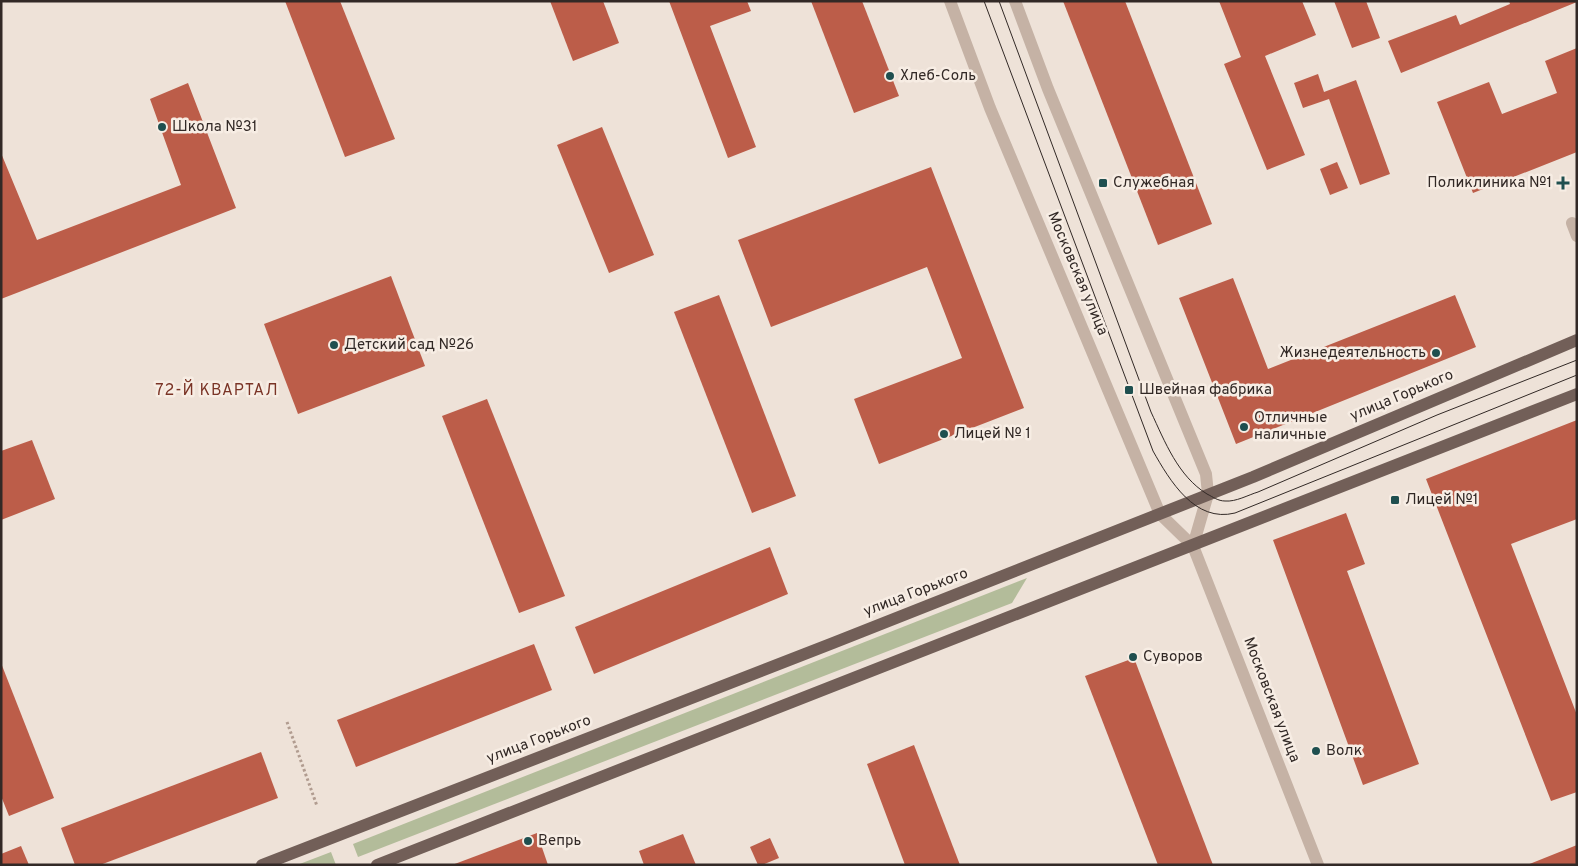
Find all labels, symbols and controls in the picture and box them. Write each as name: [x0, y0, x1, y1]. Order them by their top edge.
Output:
place label: Хлеб-Соль: [900, 67, 976, 86]
marker: Хлеб-Соль: [884, 70, 896, 82]
place label: Школа №31: [172, 118, 257, 137]
marker: Школа №31: [156, 121, 168, 133]
place label: Служебная: [1113, 174, 1195, 193]
place label: Поликлиника №1: [1427, 174, 1552, 193]
marker: Поликлиника №1: [1556, 176, 1570, 190]
marker: Служебная: [1097, 177, 1109, 189]
street label: Московская улица: [1042, 209, 1112, 339]
place label: Детский сад №26: [344, 336, 474, 355]
marker: Детский сад №26: [328, 339, 340, 351]
place label: Жизнедеятельность: [1280, 344, 1426, 363]
marker: Жизнедеятельность: [1430, 347, 1442, 359]
street label: улица Горького: [1347, 366, 1457, 426]
district label: 72-Й КВАРТАЛ: [155, 379, 279, 401]
place label: Швейная фабрика: [1139, 381, 1272, 400]
marker: Швейная фабрика: [1123, 384, 1135, 396]
place label: Отличные наличные: [1254, 409, 1327, 445]
marker: Отличные наличные: [1238, 421, 1250, 433]
place label: Лицей № 1: [954, 425, 1031, 444]
marker: Лицей № 1: [938, 428, 950, 440]
place label: Лицей №1: [1405, 491, 1478, 510]
marker: Лицей №1: [1389, 494, 1401, 506]
street label: улица Горького: [861, 564, 971, 622]
street label: Московская улица: [1238, 635, 1304, 765]
place label: Суворов: [1143, 648, 1203, 667]
marker: Суворов: [1127, 651, 1139, 663]
street label: улица Горького: [484, 711, 594, 769]
place label: Волк: [1326, 742, 1362, 761]
marker: Волк: [1310, 745, 1322, 757]
place label: Вепрь: [538, 832, 581, 851]
marker: Вепрь: [522, 835, 534, 847]

